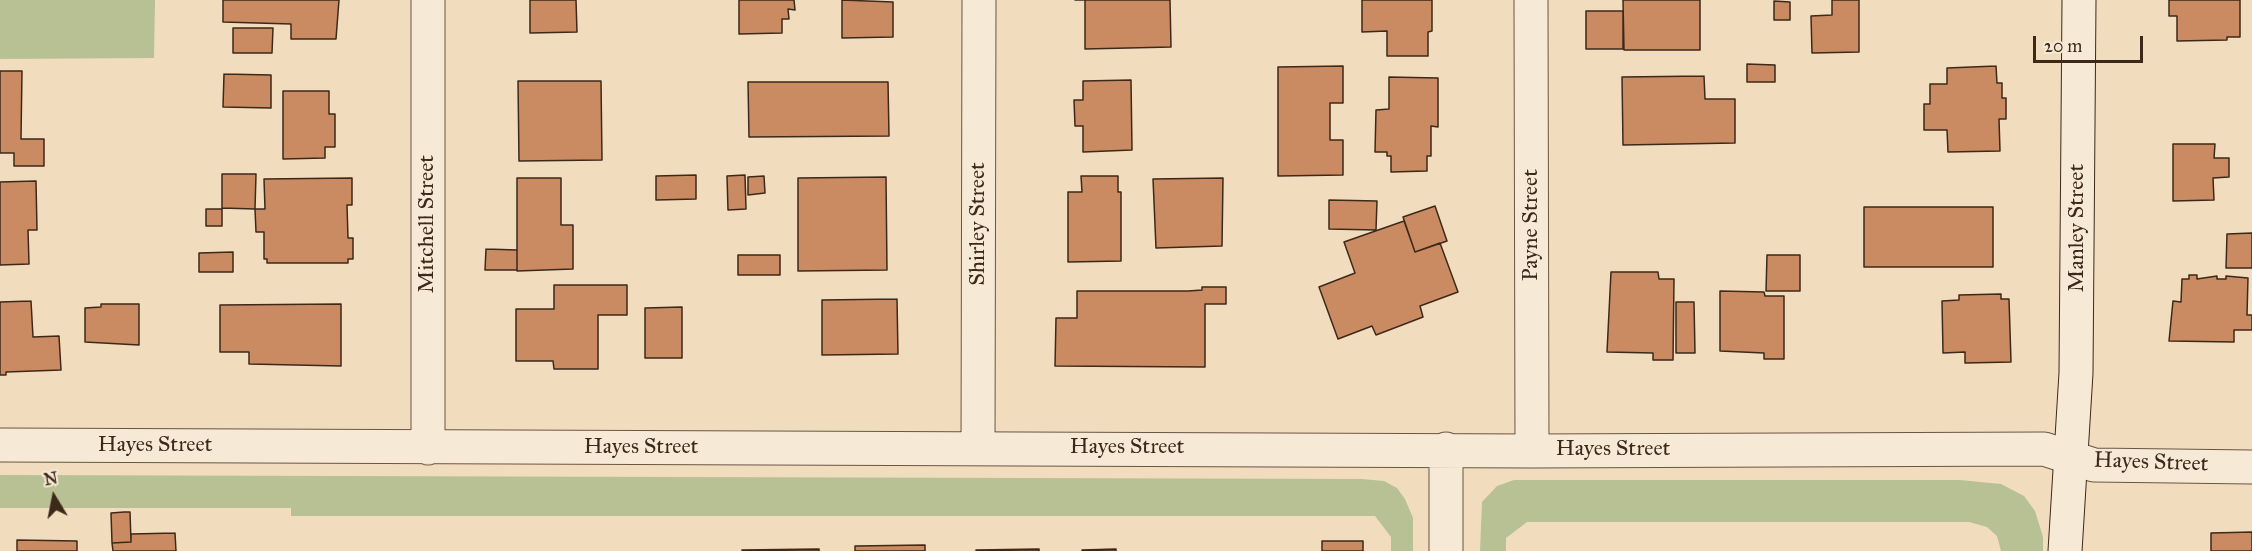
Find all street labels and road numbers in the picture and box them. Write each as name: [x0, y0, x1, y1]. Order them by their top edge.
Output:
street label: Mitchell Street: [415, 155, 441, 293]
street label: Shirley Street: [966, 162, 992, 286]
street label: Manley Street: [2065, 164, 2091, 292]
street label: Payne Street: [1519, 169, 1545, 281]
street label: Hayes Street: [98, 433, 212, 459]
street label: Hayes Street: [584, 435, 698, 461]
street label: Hayes Street: [1070, 435, 1184, 461]
street label: Hayes Street: [1556, 437, 1670, 463]
street label: Hayes Street: [2093, 448, 2209, 478]

